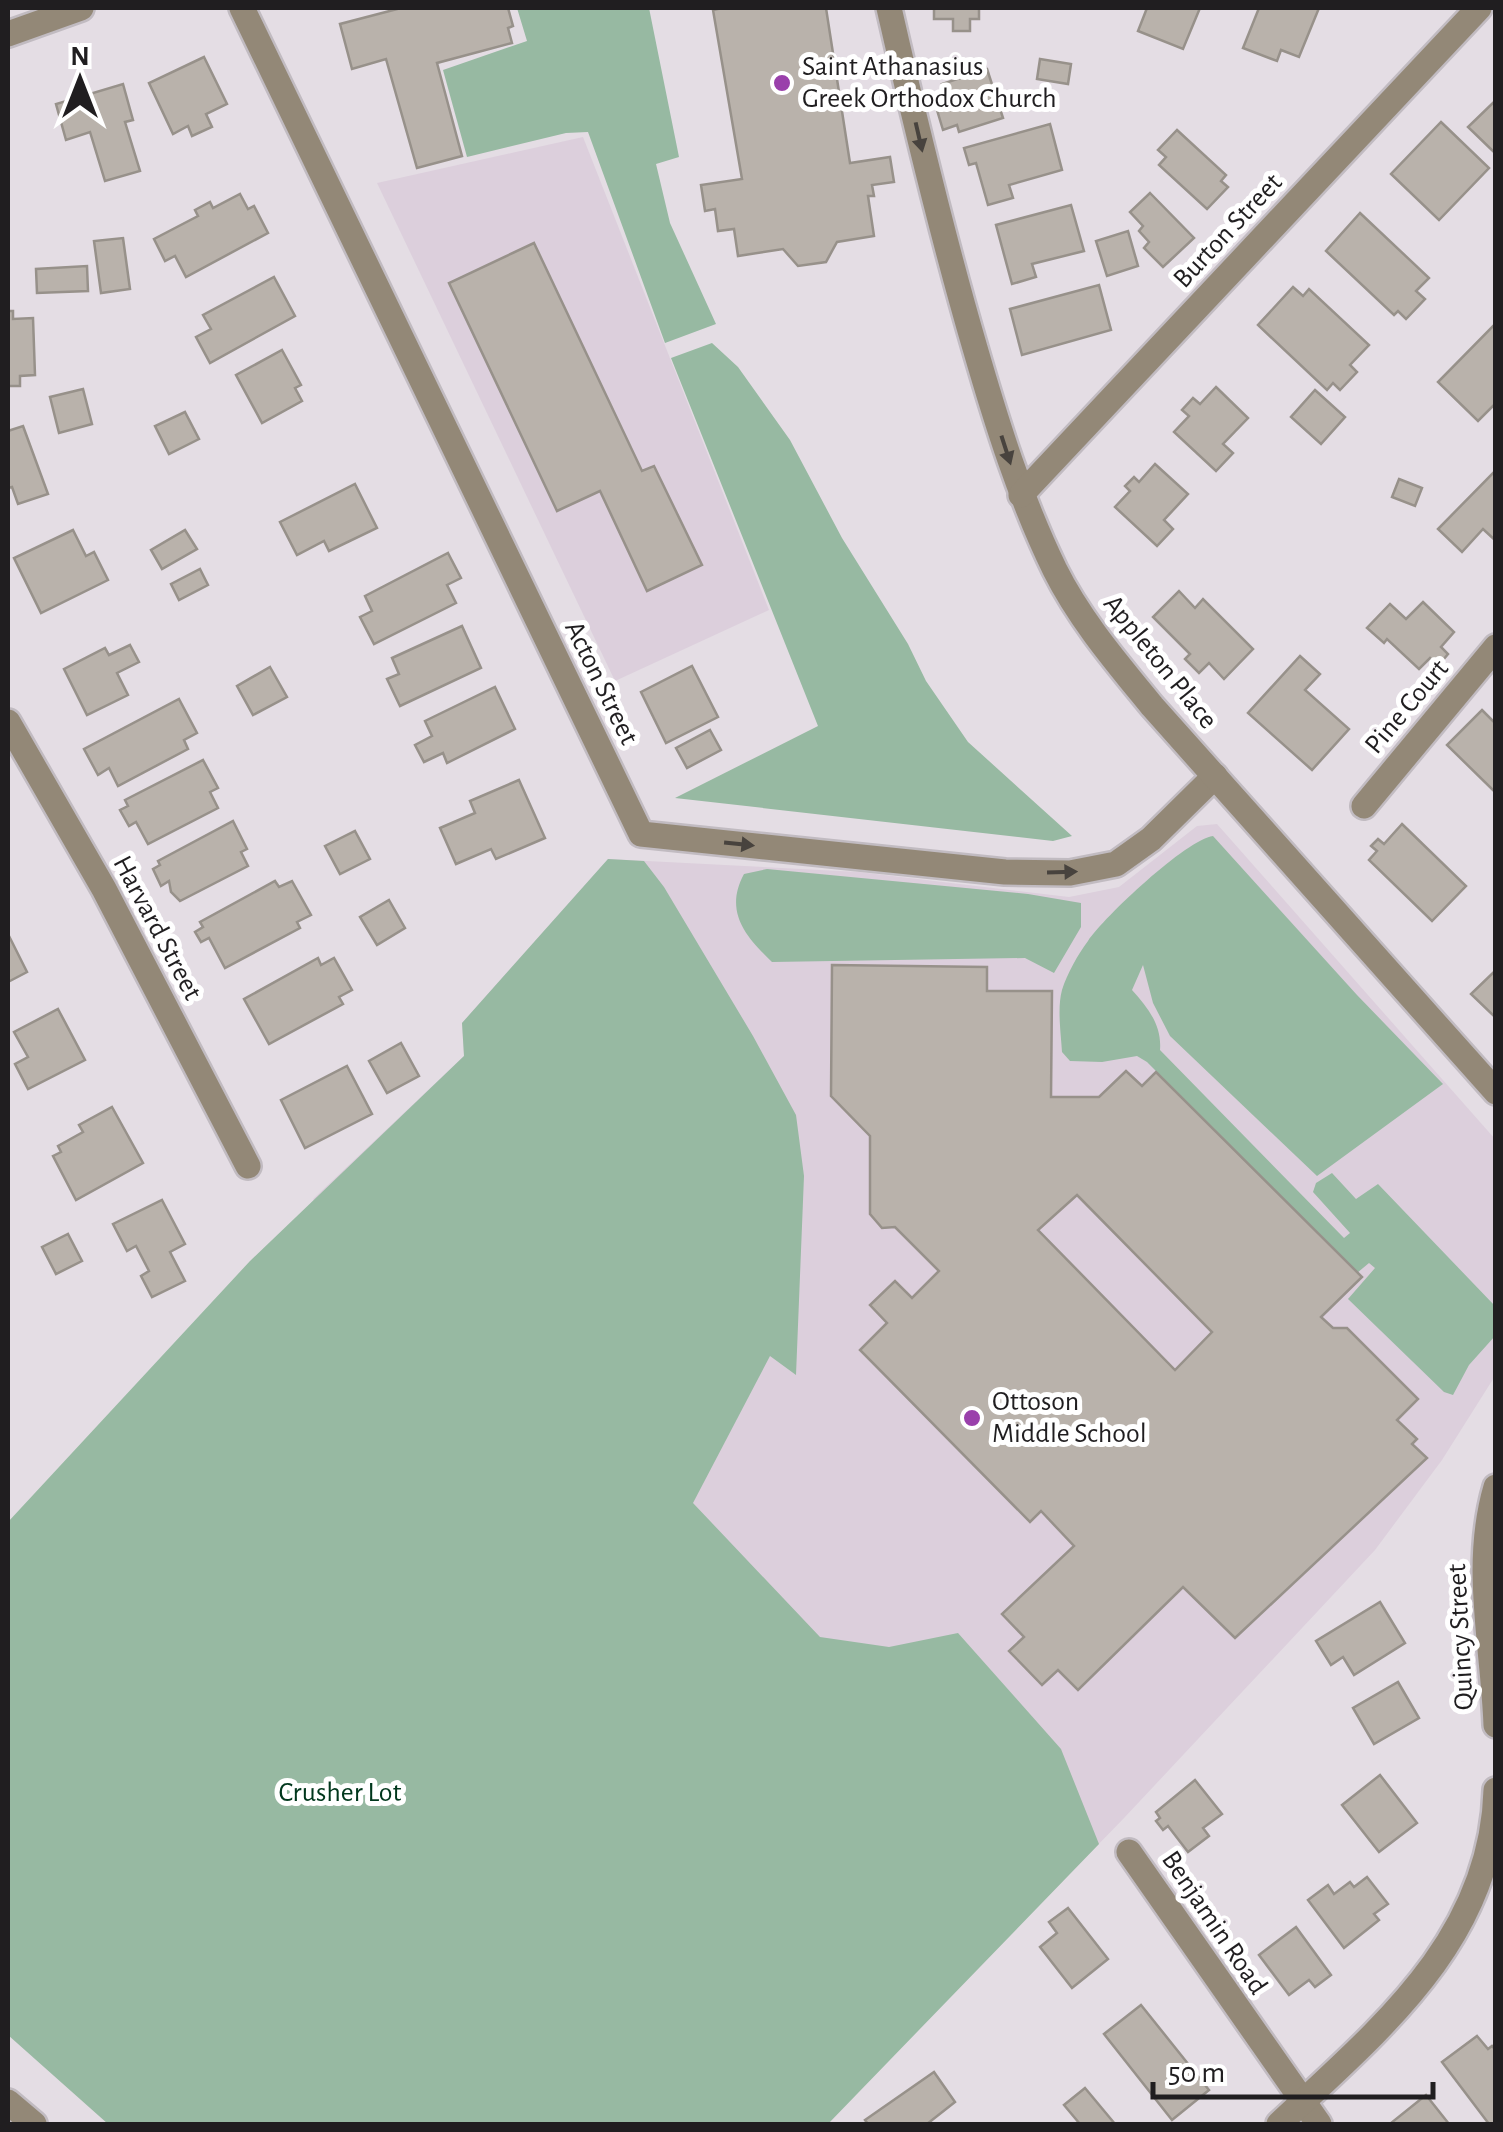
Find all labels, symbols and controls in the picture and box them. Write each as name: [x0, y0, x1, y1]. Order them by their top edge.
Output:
north arrow: [30, 30, 130, 130]
text: N: [70, 43, 90, 71]
place label: Saint Athanasius Greek Orthodox Church: [802, 53, 1057, 113]
marker: Saint Athanasius Greek Orthodox Church: [771, 72, 793, 94]
one-way arrow: [912, 121, 927, 152]
street label: Burton Street: [1168, 168, 1288, 294]
one-way arrow: [999, 435, 1014, 465]
street label: Appleton Place: [1098, 590, 1222, 734]
street label: Acton Street: [559, 617, 643, 749]
street label: Pine Court: [1360, 655, 1454, 759]
one-way arrow: [723, 836, 755, 852]
street label: Harvard Street: [107, 851, 207, 1005]
one-way arrow: [1047, 864, 1078, 880]
place label: Ottoson Middle School: [992, 1388, 1147, 1448]
marker: Ottoson Middle School: [961, 1407, 983, 1429]
street label: Quincy Street: [1443, 1563, 1479, 1711]
park label: Crusher Lot: [279, 1779, 401, 1807]
street label: Benjamin Road: [1156, 1846, 1272, 2000]
scale bar: [1153, 2037, 1433, 2099]
text: 50 m: [1168, 2058, 1225, 2088]

